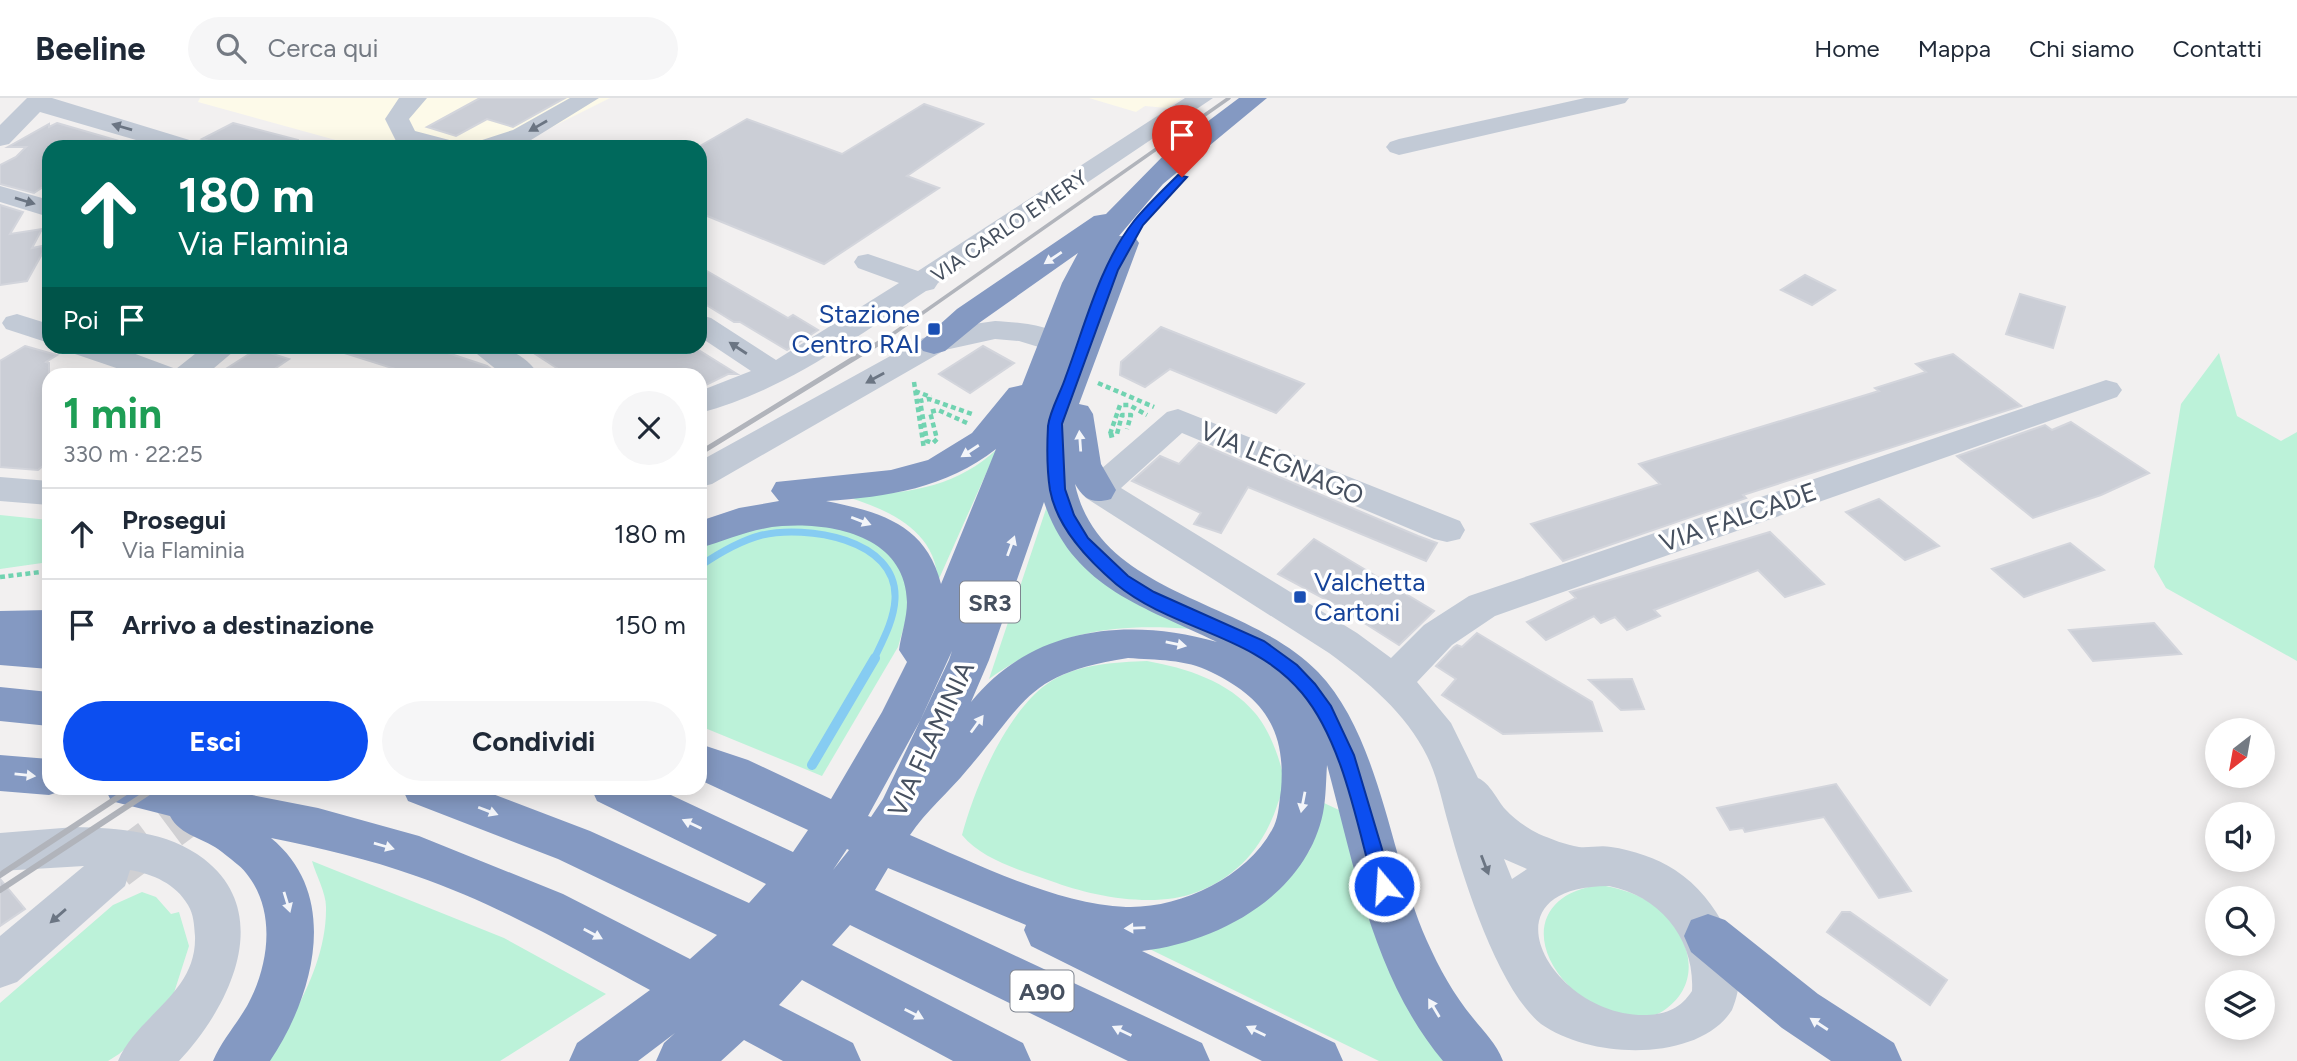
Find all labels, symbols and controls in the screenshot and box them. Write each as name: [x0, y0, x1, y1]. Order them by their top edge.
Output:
search box: [188, 17, 678, 80]
text: Beeline: [35, 29, 146, 68]
icon: search: [212, 29, 250, 67]
text: Cerca qui: [268, 32, 379, 64]
text: Home: [1814, 34, 1880, 63]
text: Mappa: [1918, 34, 1991, 63]
text: Chi siamo: [2029, 34, 2134, 63]
text: Contatti: [2172, 34, 2262, 63]
pin: [1152, 105, 1212, 177]
icon: arrive: [1163, 116, 1201, 154]
one-way arrow: [528, 120, 547, 132]
one-way arrow: [111, 122, 132, 132]
street label: VIA CARLO EMERY: [926, 164, 1092, 287]
text: 180 m: [178, 165, 315, 224]
icon: ahead: [63, 168, 154, 259]
one-way arrow: [14, 197, 35, 207]
text: Via Flaminia: [178, 225, 349, 263]
one-way arrow: [1043, 252, 1063, 265]
place label: Stazione Centro RAI: [791, 298, 920, 360]
icon: arrive: [113, 301, 151, 339]
text: Poi: [63, 304, 99, 336]
marker: Stazione Centro RAI: [926, 321, 942, 337]
one-way arrow: [728, 342, 747, 355]
one-way arrow: [865, 372, 885, 384]
text: 1 min: [63, 388, 162, 439]
button: close: [612, 391, 686, 465]
street label: VIA LEGNAGO: [1195, 414, 1369, 512]
one-way arrow: [1074, 430, 1085, 452]
text: 330 m · 22:25: [63, 440, 203, 468]
one-way arrow: [960, 445, 980, 458]
street label: VIA FALCADE: [1655, 475, 1821, 559]
text: Prosegui: [122, 504, 226, 536]
icon: ahead: [63, 515, 101, 553]
one-way arrow: [850, 515, 871, 526]
text: 180 m: [614, 518, 686, 550]
text: Via Flaminia: [122, 536, 245, 564]
one-way arrow: [1006, 536, 1017, 557]
place label: Valchetta Cartoni: [1314, 566, 1426, 628]
road number: SR3: [960, 582, 1020, 622]
marker: Valchetta Cartoni: [1292, 589, 1308, 605]
icon: arrive: [63, 606, 101, 644]
text: Arrivo a destinazione: [122, 609, 374, 641]
text: 150 m: [615, 609, 686, 641]
one-way arrow: [1165, 639, 1187, 650]
street label: VIA FLAMINIA: [881, 656, 981, 822]
button: Esci: [63, 701, 368, 781]
button: Condividi: [382, 701, 686, 781]
one-way arrow: [970, 715, 984, 734]
north arrow: [2205, 718, 2275, 788]
map controls: [2205, 718, 2275, 1040]
one-way arrow: [14, 770, 36, 781]
one-way arrow: [1297, 791, 1308, 813]
button: sound: [2205, 802, 2275, 872]
one-way arrow: [478, 805, 499, 816]
one-way arrow: [682, 818, 702, 830]
one-way arrow: [374, 842, 395, 852]
position arrow: [1347, 849, 1421, 923]
one-way arrow: [1479, 854, 1490, 875]
button: search: [2205, 886, 2275, 956]
one-way arrow: [283, 892, 293, 913]
one-way arrow: [49, 908, 67, 924]
one-way arrow: [1124, 923, 1146, 934]
one-way arrow: [583, 928, 603, 940]
road number: A90: [1010, 970, 1074, 1012]
button: layers: [2205, 970, 2275, 1040]
one-way arrow: [1428, 999, 1440, 1018]
one-way arrow: [904, 1008, 924, 1019]
one-way arrow: [1809, 1017, 1829, 1030]
one-way arrow: [1112, 1025, 1132, 1036]
one-way arrow: [1246, 1025, 1266, 1036]

